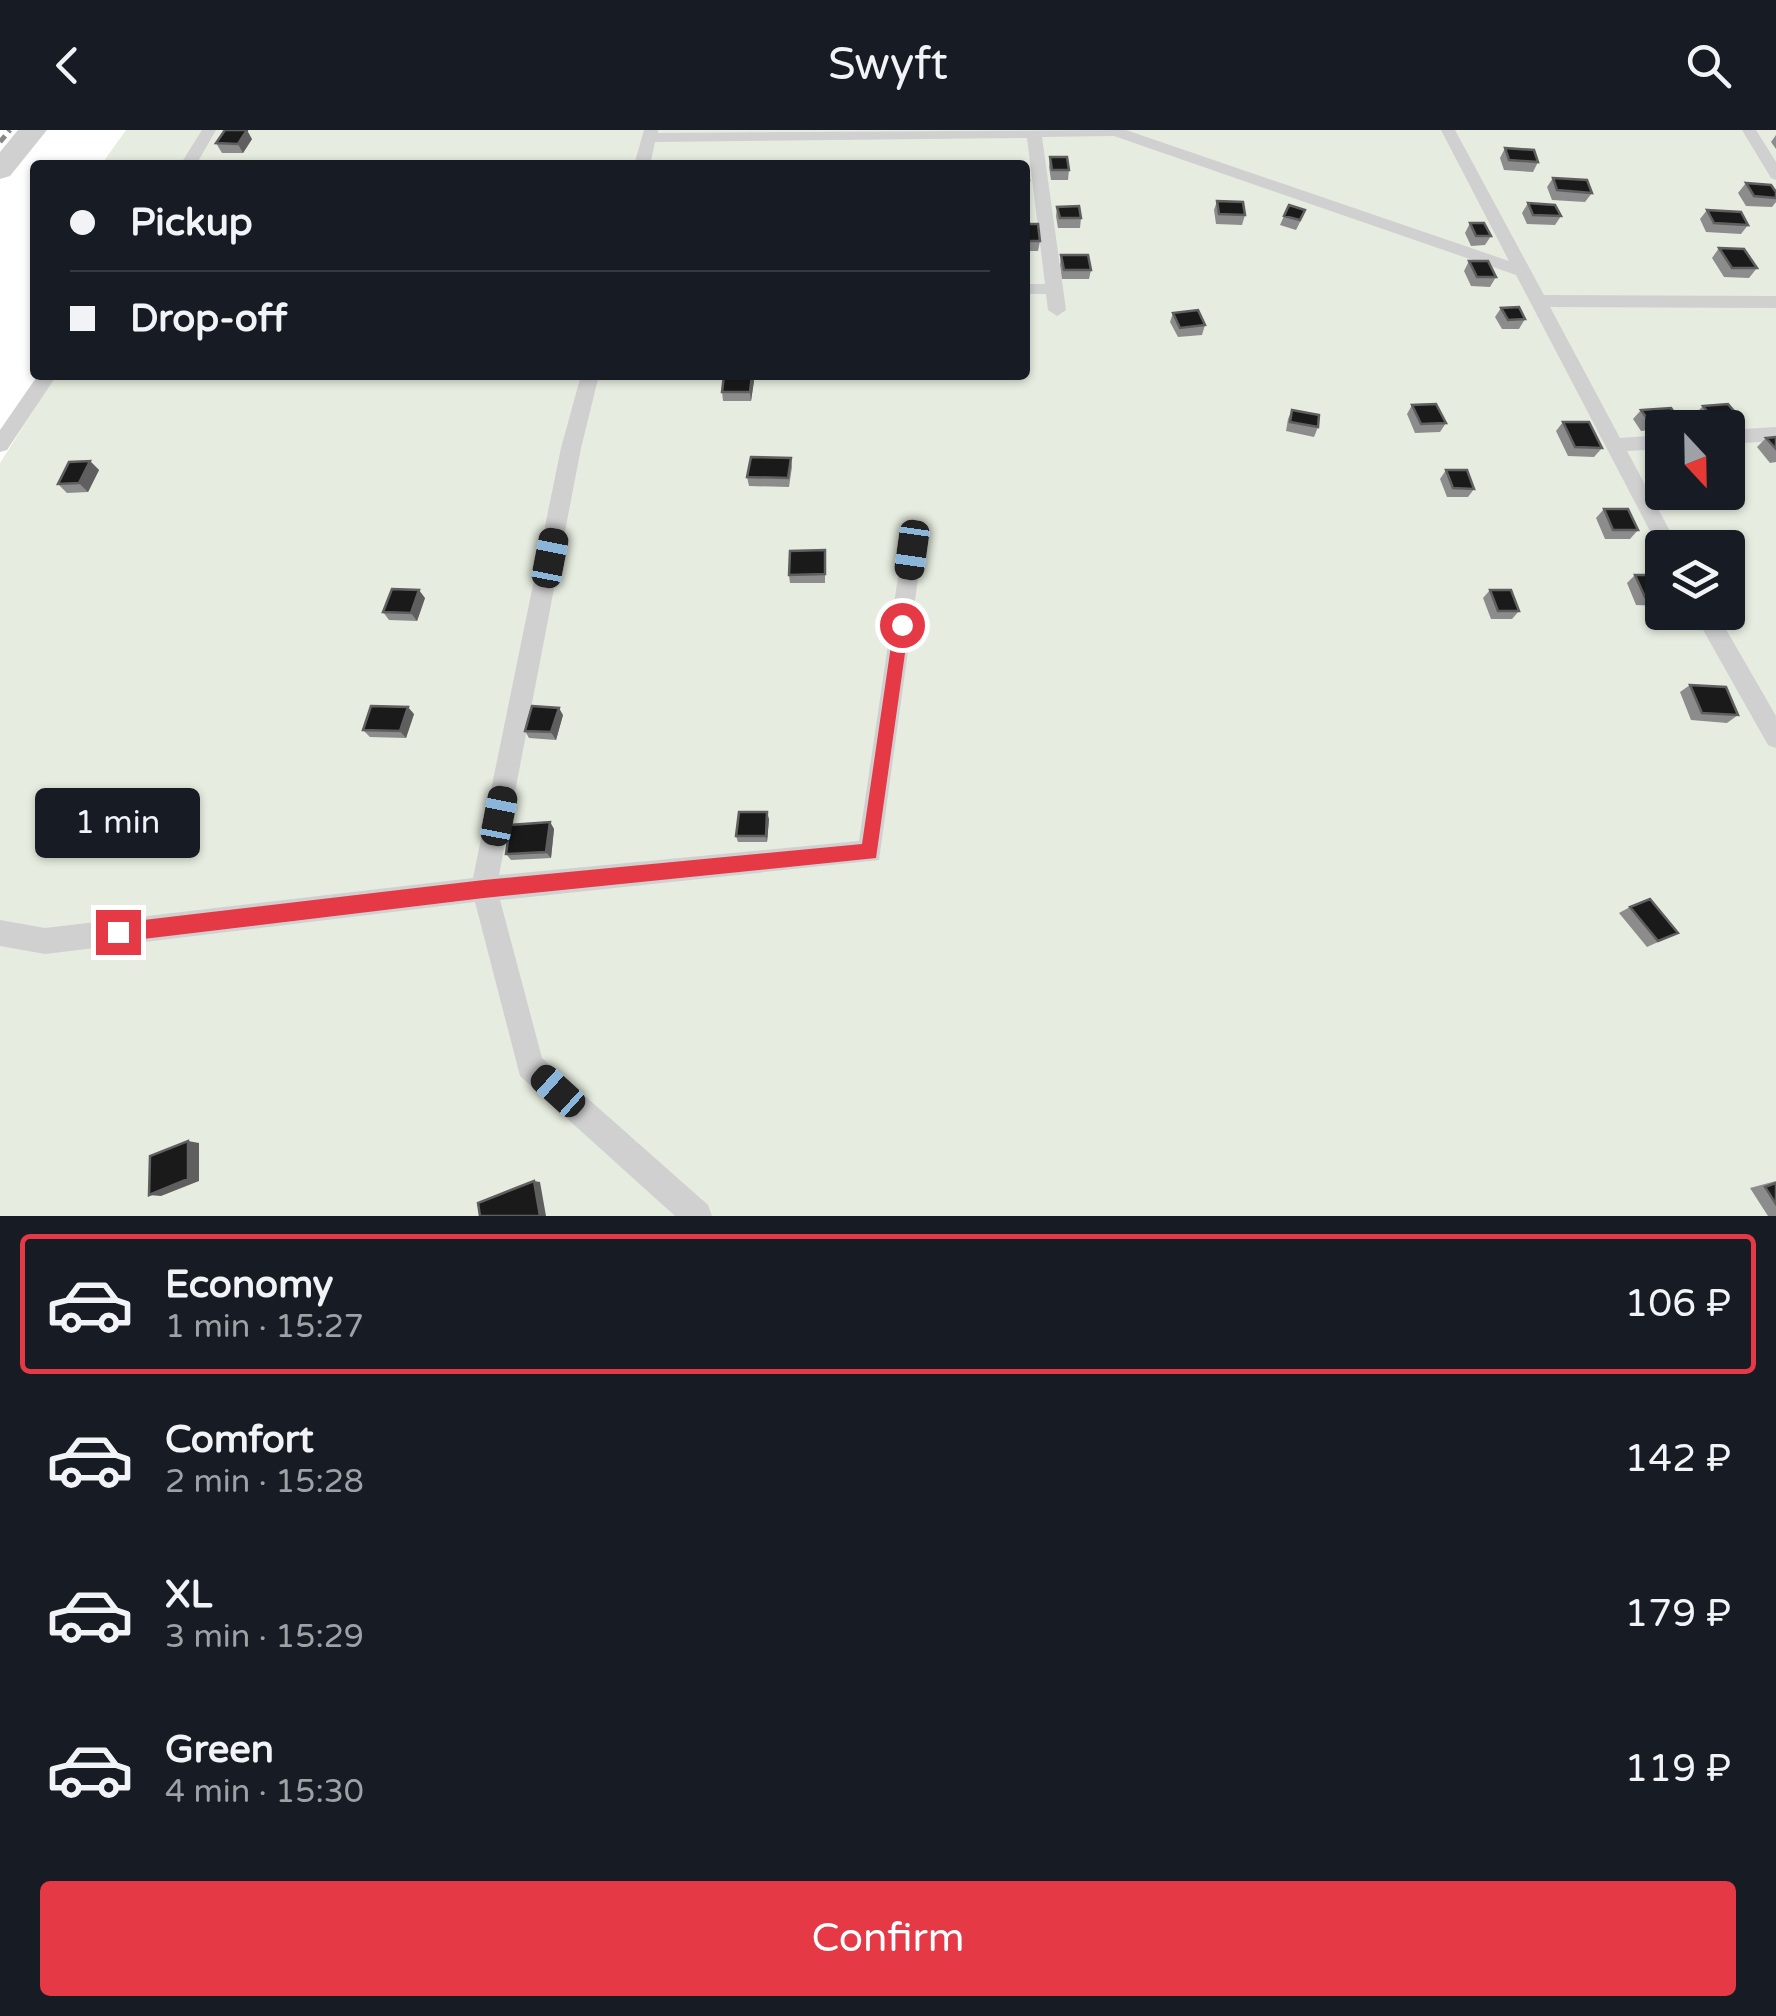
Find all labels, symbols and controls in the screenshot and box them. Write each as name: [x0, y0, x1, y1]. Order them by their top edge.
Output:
icon: back: [40, 38, 95, 93]
text: Swyft: [828, 38, 948, 92]
icon: search: [1681, 38, 1736, 93]
text: Pickup: [130, 200, 253, 246]
text: Drop-off: [130, 296, 287, 342]
north arrow: [1645, 410, 1745, 510]
map controls: [1645, 410, 1745, 630]
car: [893, 518, 931, 582]
car: [530, 526, 570, 590]
button: layers: [1645, 530, 1745, 630]
route start: [880, 603, 925, 648]
car: [479, 784, 519, 848]
callout: 1 min: [36, 787, 200, 857]
text: 1 min: [75, 804, 160, 842]
route end: [96, 910, 141, 955]
car: [526, 1060, 590, 1122]
icon: car: [45, 1259, 135, 1349]
text: Economy: [165, 1262, 333, 1308]
text: 106 ₽: [1624, 1281, 1731, 1327]
text: 1 min · 15:27: [165, 1308, 364, 1346]
icon: car: [45, 1414, 135, 1504]
text: Comfort: [165, 1417, 314, 1463]
text: 142 ₽: [1624, 1436, 1731, 1482]
text: 2 min · 15:28: [165, 1463, 364, 1501]
icon: car: [45, 1569, 135, 1659]
text: XL: [165, 1572, 212, 1618]
text: 179 ₽: [1624, 1591, 1731, 1637]
text: 3 min · 15:29: [165, 1618, 364, 1656]
icon: car: [45, 1724, 135, 1814]
text: Green: [165, 1727, 274, 1773]
text: 119 ₽: [1624, 1746, 1731, 1792]
text: 4 min · 15:30: [165, 1773, 364, 1811]
button: Confirm: [40, 1881, 1736, 1996]

